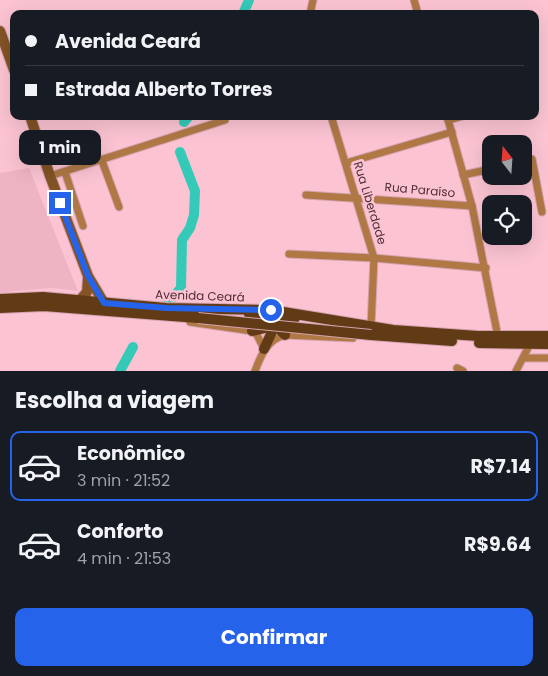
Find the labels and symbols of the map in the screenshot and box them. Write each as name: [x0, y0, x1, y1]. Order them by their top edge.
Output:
callout: 1 min: [19, 130, 101, 166]
north arrow: [482, 135, 532, 185]
street label: Rua Liberdade: [350, 159, 391, 247]
street label: Rua Paraíso: [384, 178, 456, 201]
route end: [49, 192, 71, 214]
street label: Avenida Ceará: [155, 285, 245, 306]
route start: [260, 299, 282, 321]

